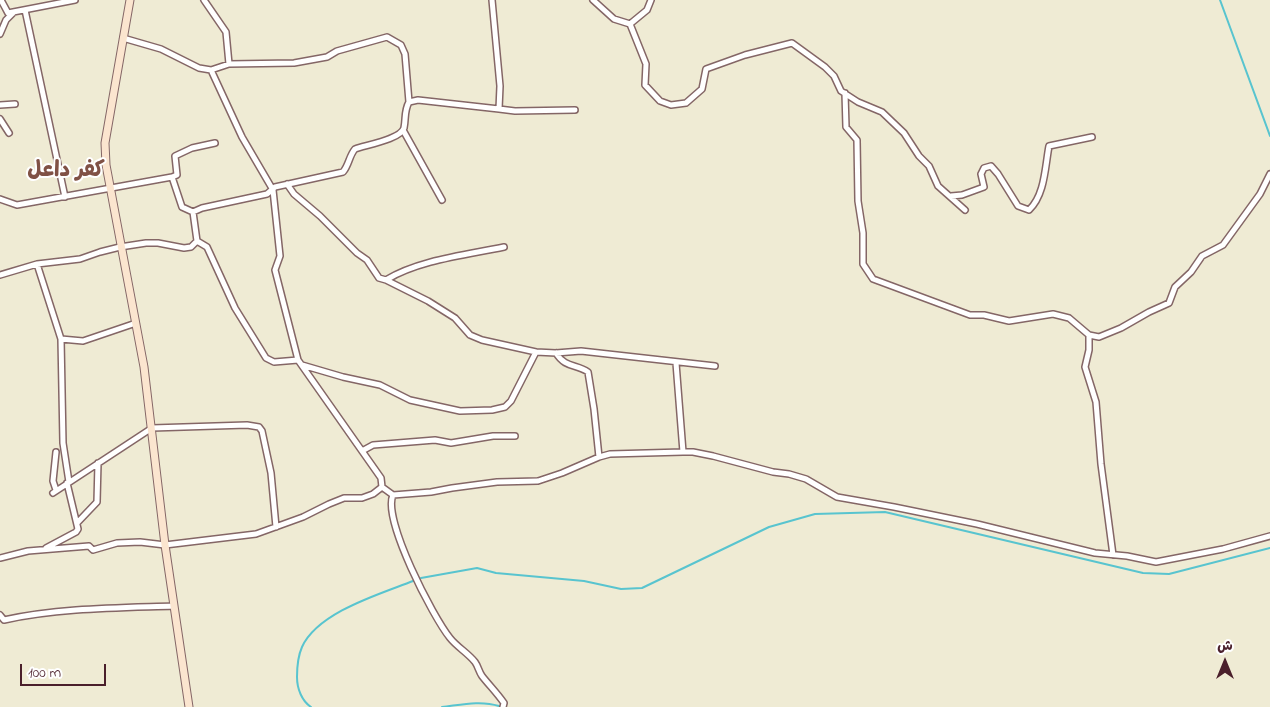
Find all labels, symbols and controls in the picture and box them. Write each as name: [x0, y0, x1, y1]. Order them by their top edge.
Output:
district label: كفر داعل: [27, 159, 105, 185]
text: ش: [1217, 636, 1233, 657]
north arrow: [1200, 637, 1250, 687]
scale bar: [22, 654, 109, 686]
text: 100 m: [28, 662, 61, 684]

